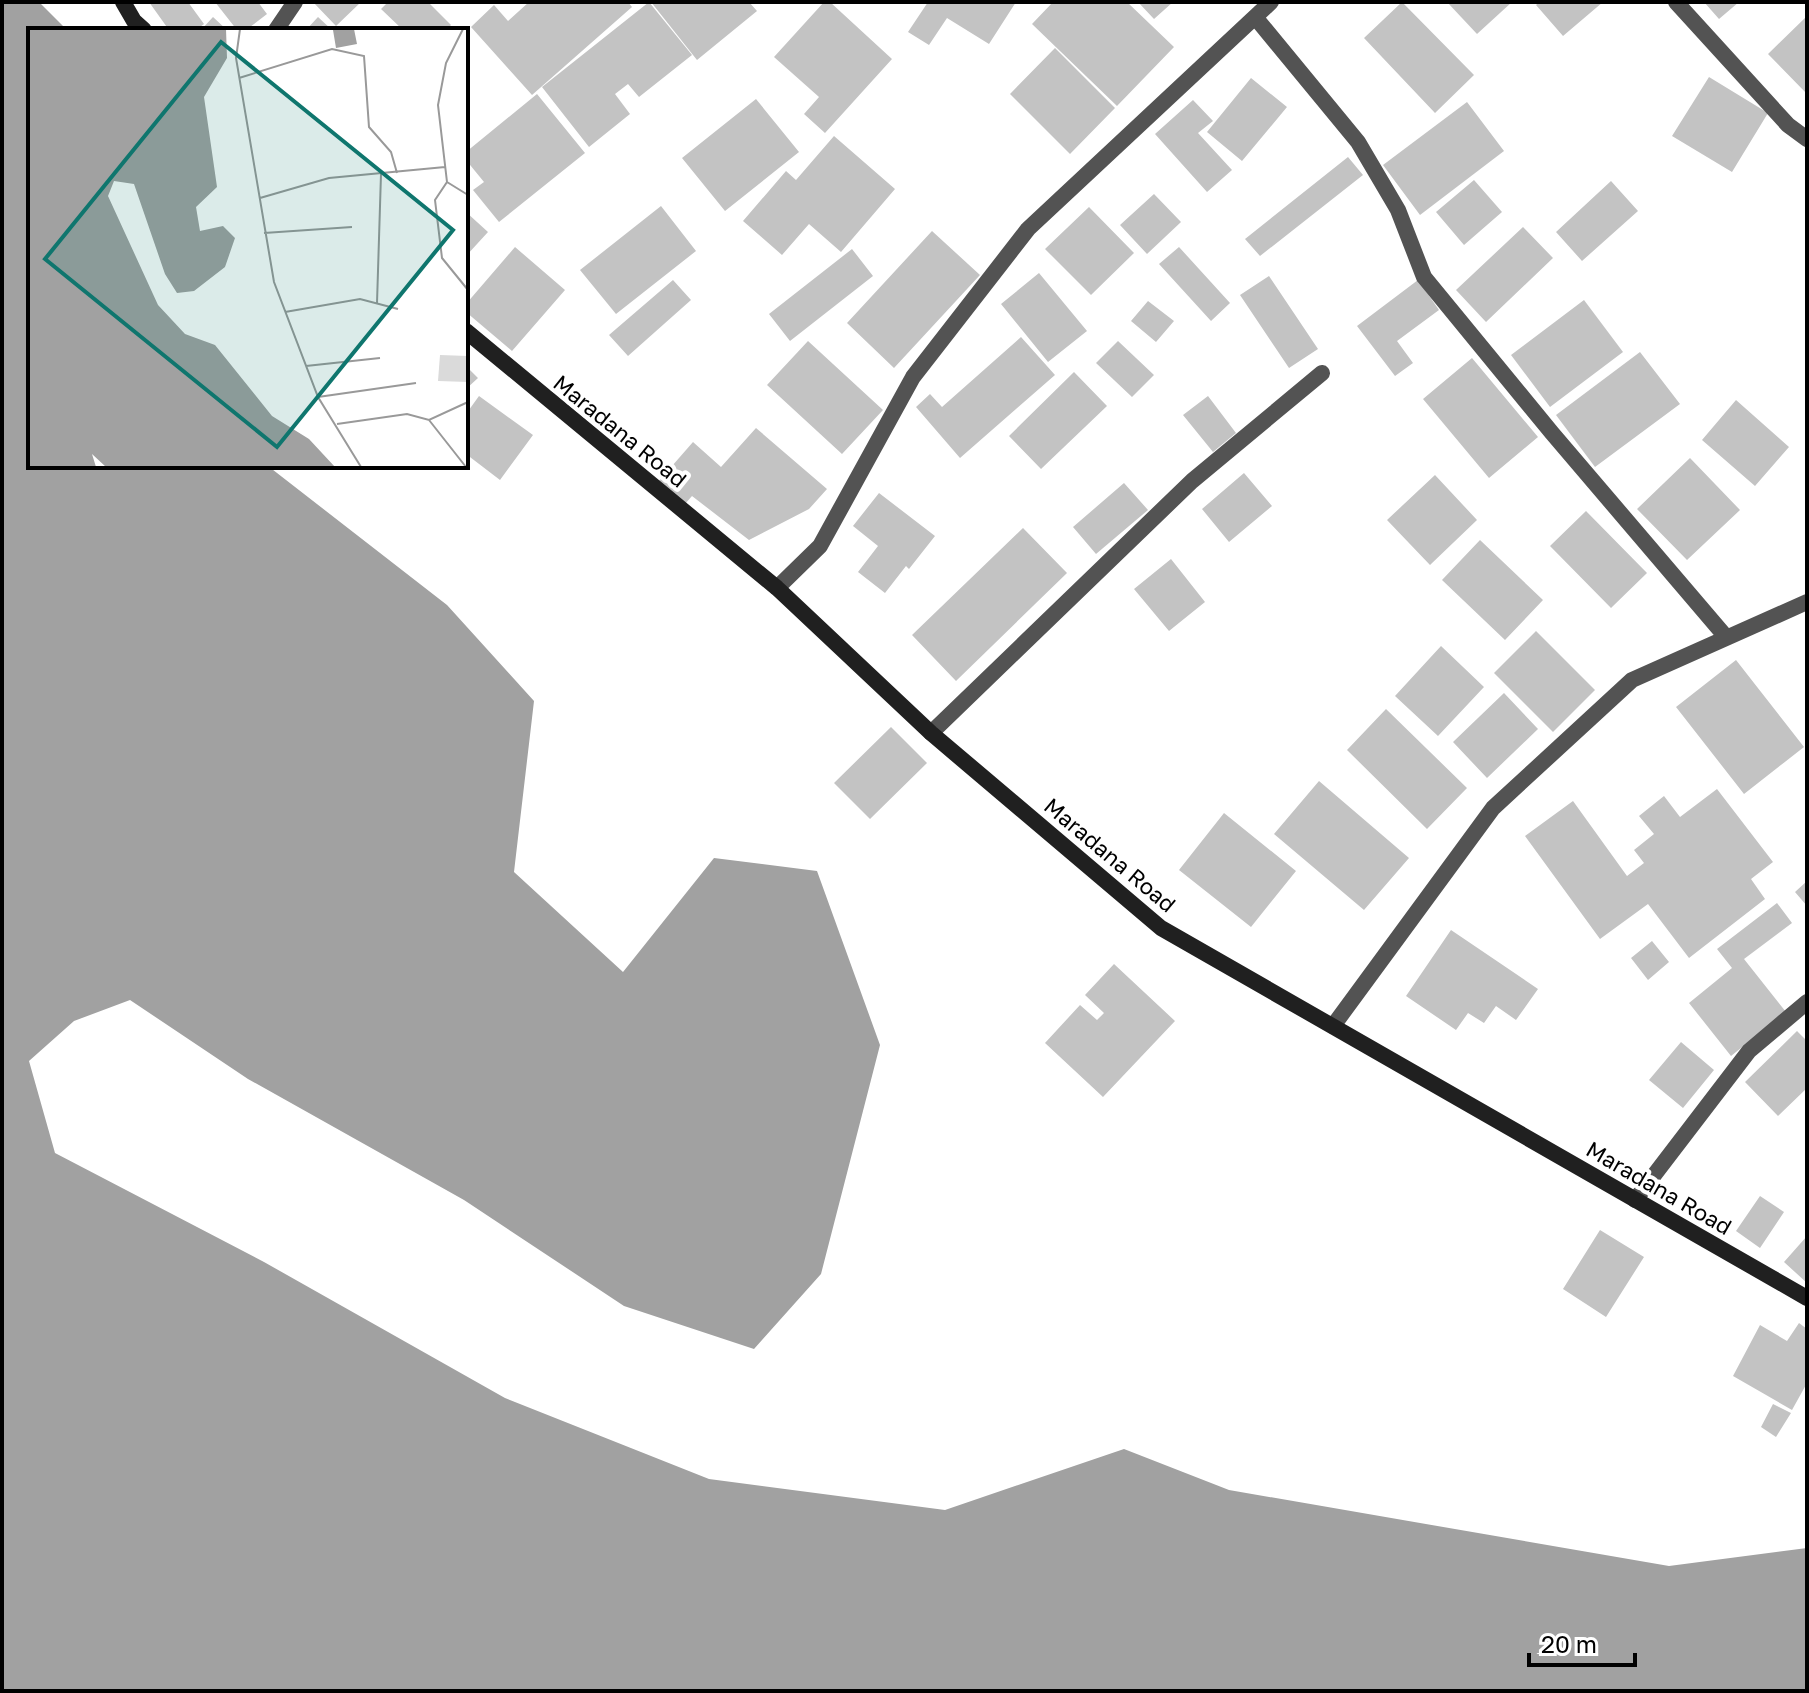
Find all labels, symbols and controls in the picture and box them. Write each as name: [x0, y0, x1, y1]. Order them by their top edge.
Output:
inset map: [28, 28, 468, 468]
street label: Maradana Road: [548, 369, 692, 493]
street label: Maradana Road: [1039, 792, 1182, 917]
street label: Maradana Road: [1582, 1135, 1737, 1240]
scale bar: [1529, 1617, 1635, 1667]
text: 20 m: [1541, 1629, 1597, 1658]

